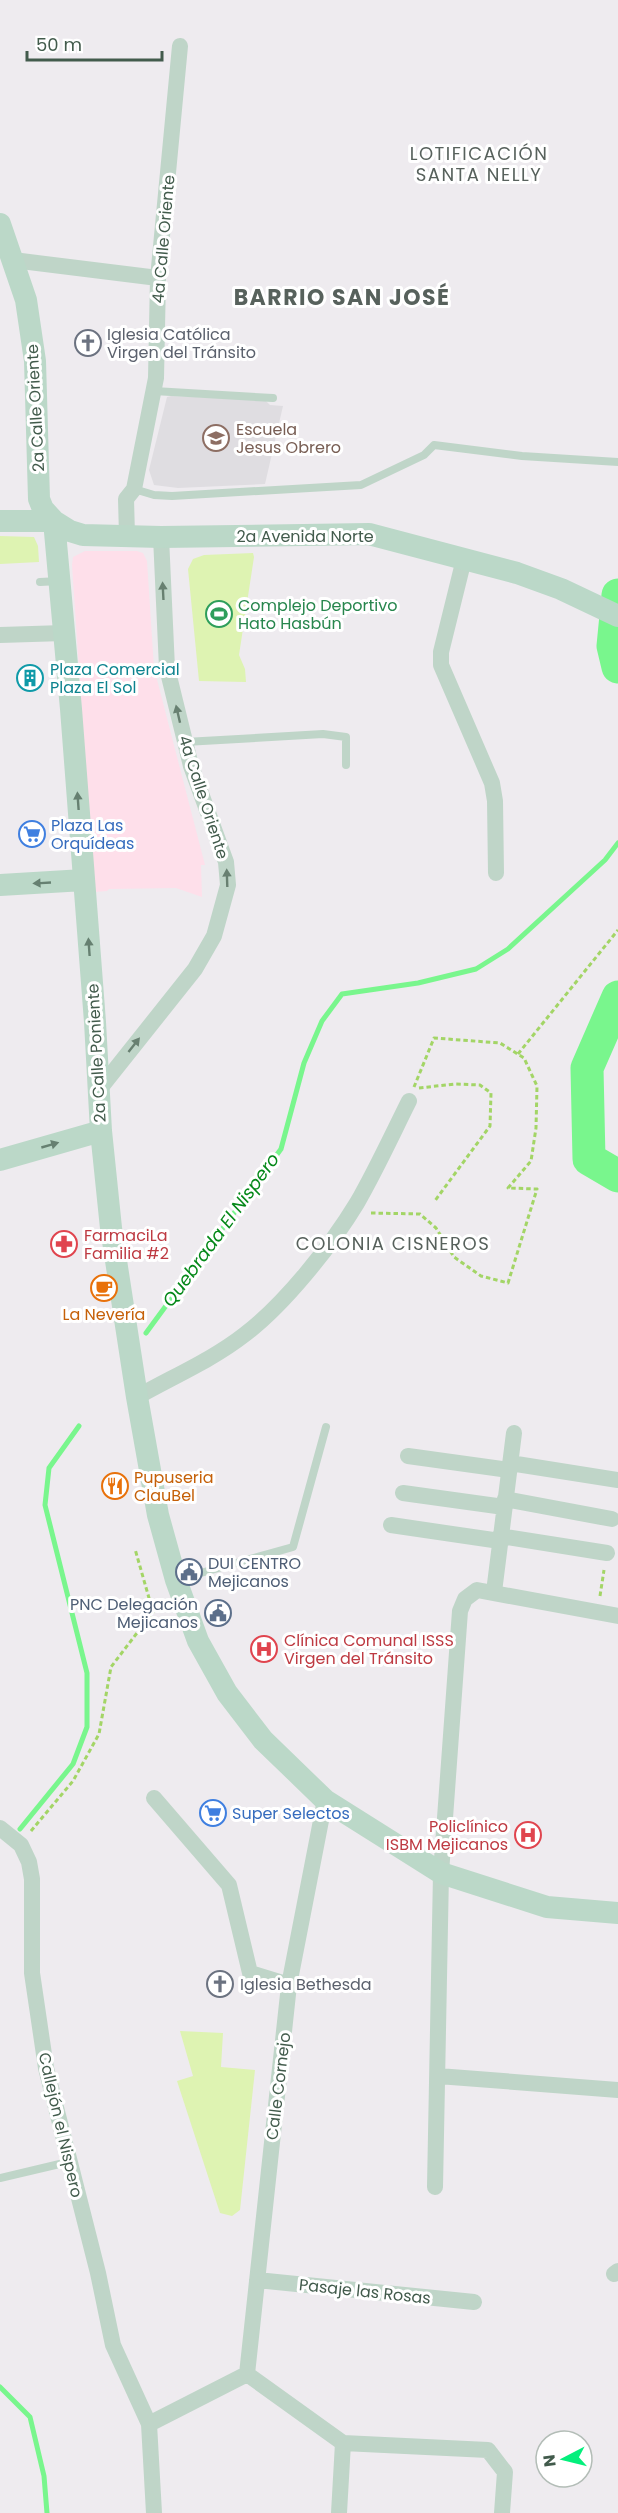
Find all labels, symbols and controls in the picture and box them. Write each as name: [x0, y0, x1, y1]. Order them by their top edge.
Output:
scale bar: [27, 24, 162, 62]
text: 50 m: [36, 32, 82, 57]
district label: LOTIFICACIÓN SANTA NELLY: [410, 141, 548, 187]
street label: 4a Calle Oriente: [146, 174, 181, 304]
district label: BARRIO SAN JOSÉ: [234, 282, 450, 313]
place label: Iglesia Católica Virgen del Tránsito: [107, 323, 256, 364]
church icon: Iglesia Católica Virgen del Tránsito: [73, 328, 103, 358]
street label: 2a Calle Oriente: [21, 343, 50, 472]
place label: Escuela Jesus Obrero: [236, 418, 341, 459]
school or university icon: Escuela Jesus Obrero: [201, 423, 231, 453]
street label: 2a Avenida Norte: [236, 525, 374, 548]
one-way arrow: [159, 582, 168, 601]
place label: Complejo Deportivo Hato Hasbún: [238, 594, 397, 635]
sports icon: Complejo Deportivo Hato Hasbún: [204, 599, 234, 629]
place label: Plaza Comercial Plaza El Sol: [50, 658, 180, 699]
building icon: Plaza Comercial Plaza El Sol: [15, 663, 45, 693]
one-way arrow: [173, 705, 183, 724]
street label: 4a Calle Oriente: [173, 732, 234, 862]
one-way arrow: [73, 792, 83, 811]
place label: Plaza Las Orquídeas: [51, 814, 134, 855]
supermarket icon: Plaza Las Orquídeas: [17, 819, 47, 849]
one-way arrow: [222, 869, 231, 888]
one-way arrow: [33, 878, 52, 887]
one-way arrow: [84, 937, 94, 956]
street label: 2a Calle Poniente: [81, 983, 112, 1123]
one-way arrow: [128, 1037, 140, 1053]
one-way arrow: [41, 1140, 59, 1149]
water label: Quebrada El Nispero: [156, 1148, 285, 1312]
place label: FarmaciLa Familia #2: [84, 1224, 169, 1265]
pharmacy icon: FarmaciLa Familia #2: [49, 1229, 79, 1259]
district label: COLONIA CISNEROS: [296, 1231, 490, 1256]
cafe icon: La Nevería: [89, 1273, 119, 1303]
place label: La Nevería: [63, 1303, 145, 1326]
place label: Pupuseria ClauBel: [134, 1466, 214, 1507]
restaurant icon: Pupuseria ClauBel: [100, 1471, 130, 1501]
place label: DUI CENTRO Mejicanos: [208, 1552, 301, 1593]
public building icon: DUI CENTRO Mejicanos: [174, 1557, 204, 1587]
place label: PNC Delegación Mejicanos: [70, 1593, 198, 1634]
public building icon: PNC Delegación Mejicanos: [203, 1598, 233, 1628]
place label: Clínica Comunal ISSS Virgen del Tránsito: [284, 1629, 454, 1670]
hospital icon: Clínica Comunal ISSS Virgen del Tránsito: [249, 1634, 279, 1664]
supermarket icon: Super Selectos: [198, 1798, 228, 1828]
place label: Super Selectos: [232, 1802, 350, 1825]
place label: Policlínico ISBM Mejicanos: [386, 1815, 508, 1856]
hospital icon: Policlínico ISBM Mejicanos: [513, 1820, 543, 1850]
church icon: Iglesia Bethesda: [205, 1969, 235, 1999]
place label: Iglesia Bethesda: [240, 1973, 372, 1996]
street label: Calle Cornejo: [260, 2031, 297, 2141]
street label: Callejón el Nispero: [33, 2050, 88, 2200]
street label: Pasaje las Rosas: [298, 2273, 432, 2310]
north arrow: [534, 2429, 594, 2489]
text: N: [537, 2453, 562, 2468]

